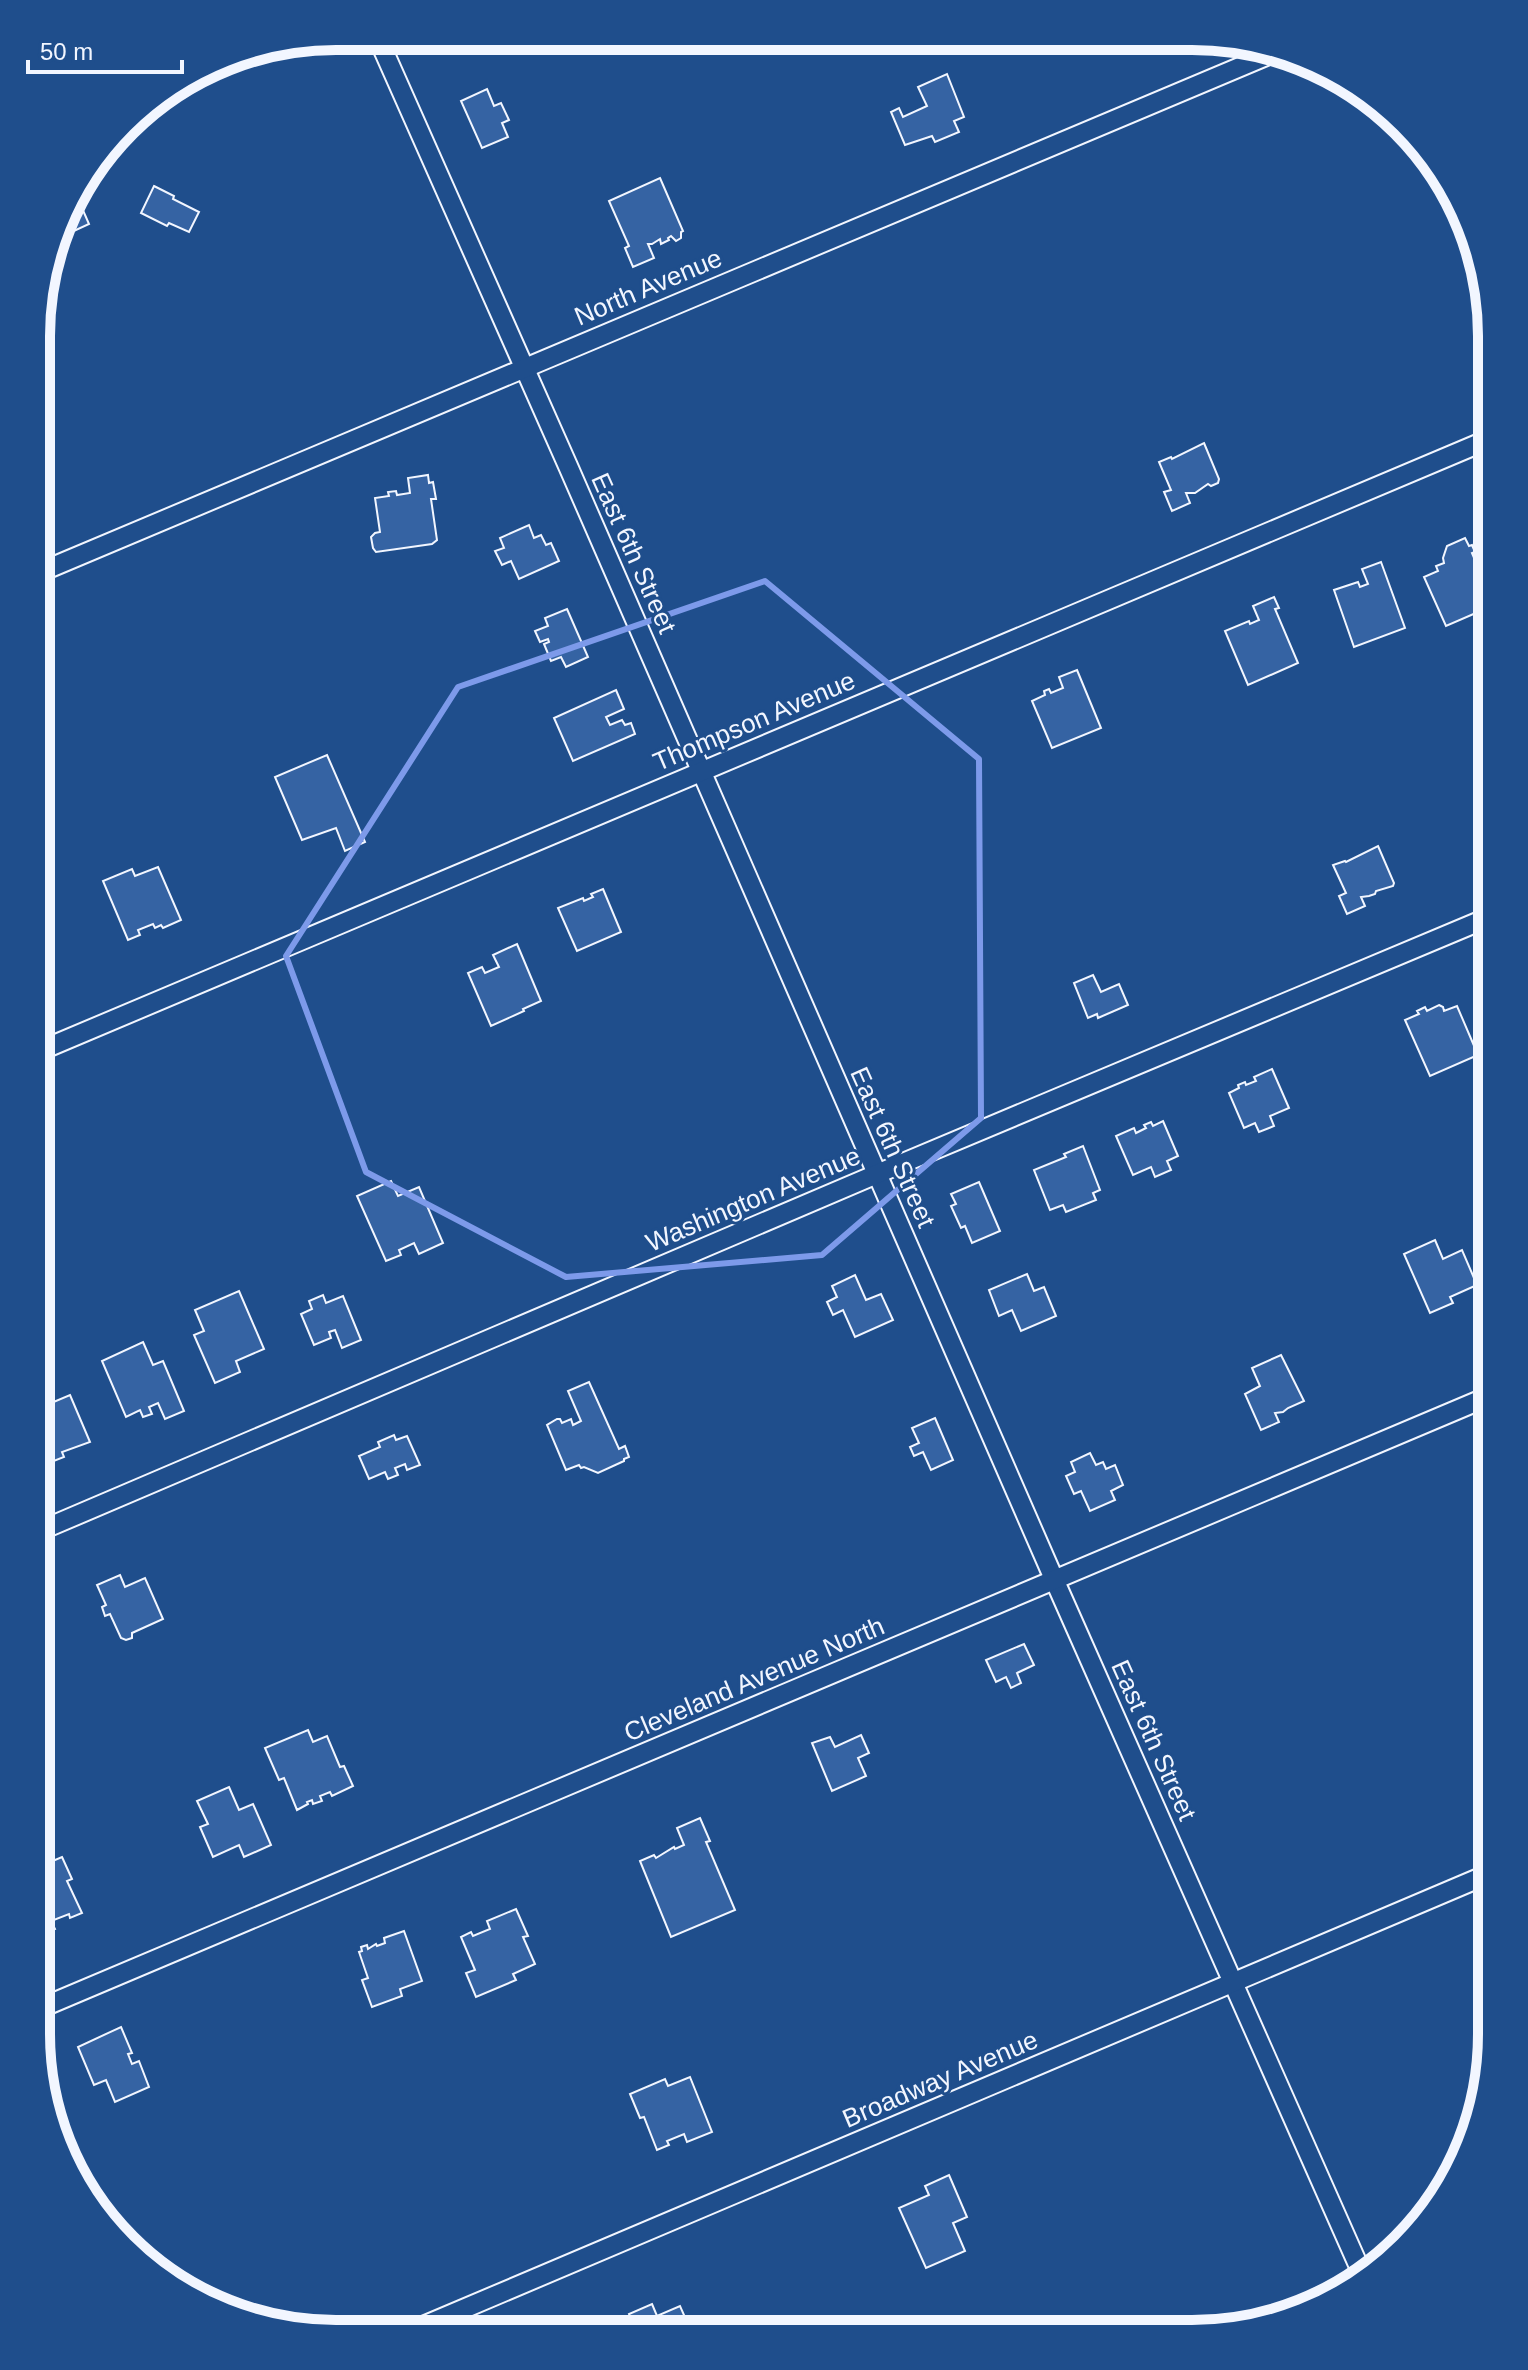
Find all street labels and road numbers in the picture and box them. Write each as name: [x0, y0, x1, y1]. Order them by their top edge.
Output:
street label: North Avenue: [570, 243, 726, 331]
street label: East 6th Street: [585, 468, 683, 638]
street label: Thompson Avenue: [649, 665, 859, 777]
street label: East 6th Street: [844, 1062, 942, 1232]
street label: Washington Avenue: [641, 1140, 865, 1258]
street label: Cleveland Avenue North: [619, 1611, 889, 1747]
street label: East 6th Street: [1105, 1655, 1203, 1825]
street label: Broadway Avenue: [838, 2024, 1042, 2134]

